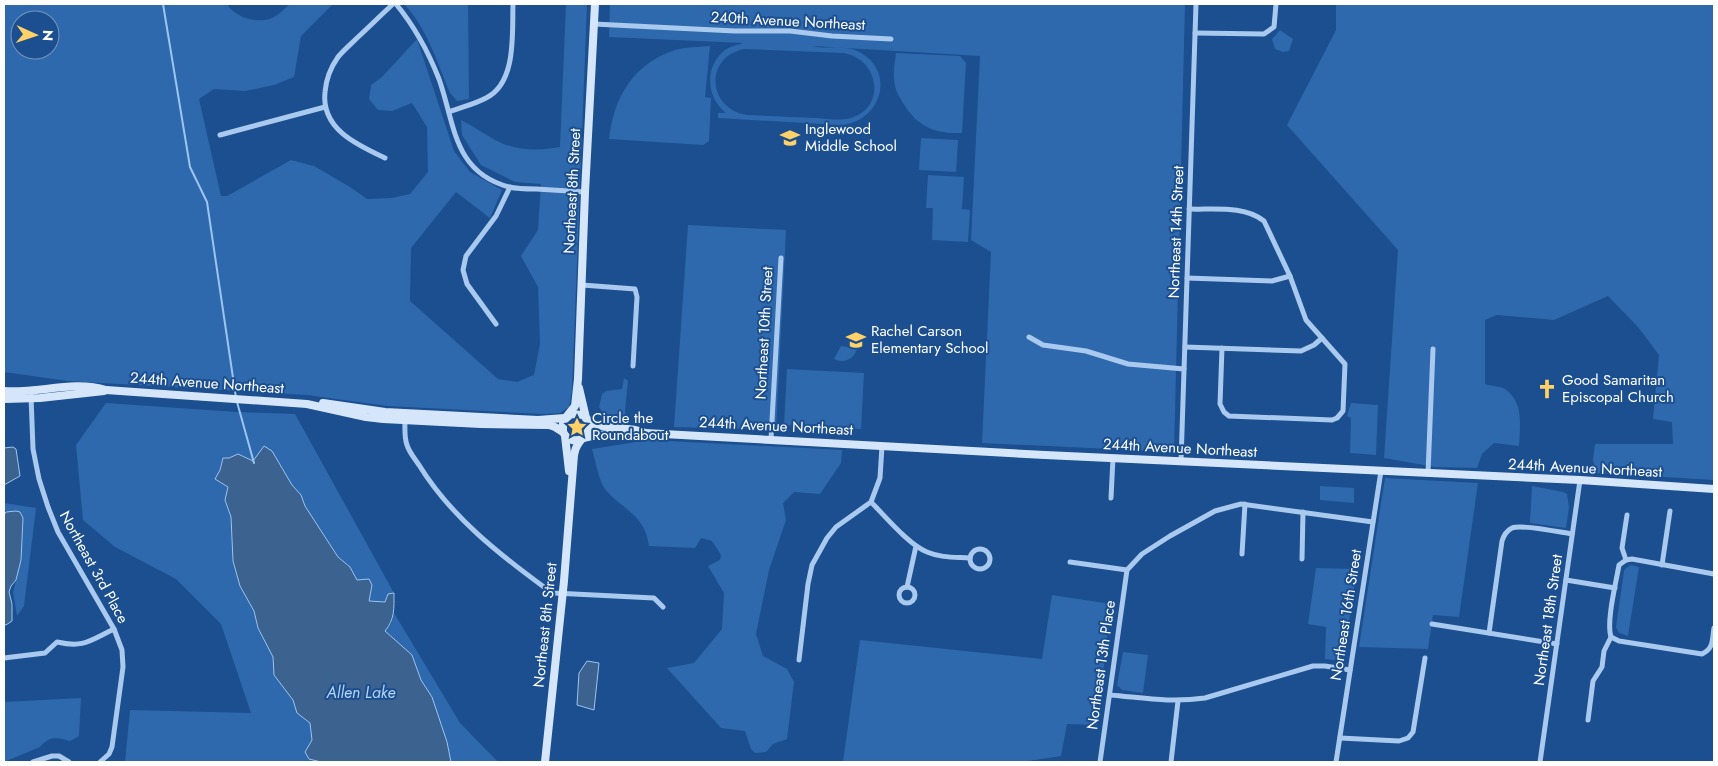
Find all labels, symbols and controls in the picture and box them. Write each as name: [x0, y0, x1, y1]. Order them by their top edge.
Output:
street label: 240th Avenue Northeast: [710, 6, 866, 36]
north arrow: [10, 10, 60, 60]
text: N: [38, 30, 58, 42]
place label: Inglewood Middle School: [805, 118, 897, 157]
street label: Northeast 8th Street: [558, 127, 586, 254]
school or university icon: Inglewood Middle School: [779, 127, 801, 149]
street label: Northeast 14th Street: [1163, 165, 1189, 299]
street label: Northeast 10th Street: [750, 266, 778, 400]
place label: Rachel Carson Elementary School: [871, 320, 988, 359]
school or university icon: Rachel Carson Elementary School: [845, 329, 867, 351]
street label: 244th Avenue Northeast: [129, 367, 285, 399]
place label: Good Samaritan Episcopal Church: [1562, 369, 1674, 408]
church icon: Good Samaritan Episcopal Church: [1536, 378, 1558, 400]
place label: Circle the Roundabout: [592, 407, 669, 446]
street label: 244th Avenue Northeast: [698, 411, 854, 441]
place icon: Circle the Roundabout: [566, 416, 588, 438]
street label: 244th Avenue Northeast: [1102, 433, 1258, 463]
street label: 244th Avenue Northeast: [1507, 453, 1663, 483]
street label: Northeast 3rd Place: [54, 507, 134, 628]
street label: Northeast 16th Street: [1325, 547, 1367, 682]
street label: Northeast 18th Street: [1528, 553, 1568, 687]
street label: Northeast 8th Street: [528, 561, 563, 689]
street label: Northeast 13th Place: [1081, 599, 1121, 731]
water label: Allen Lake: [326, 681, 395, 704]

